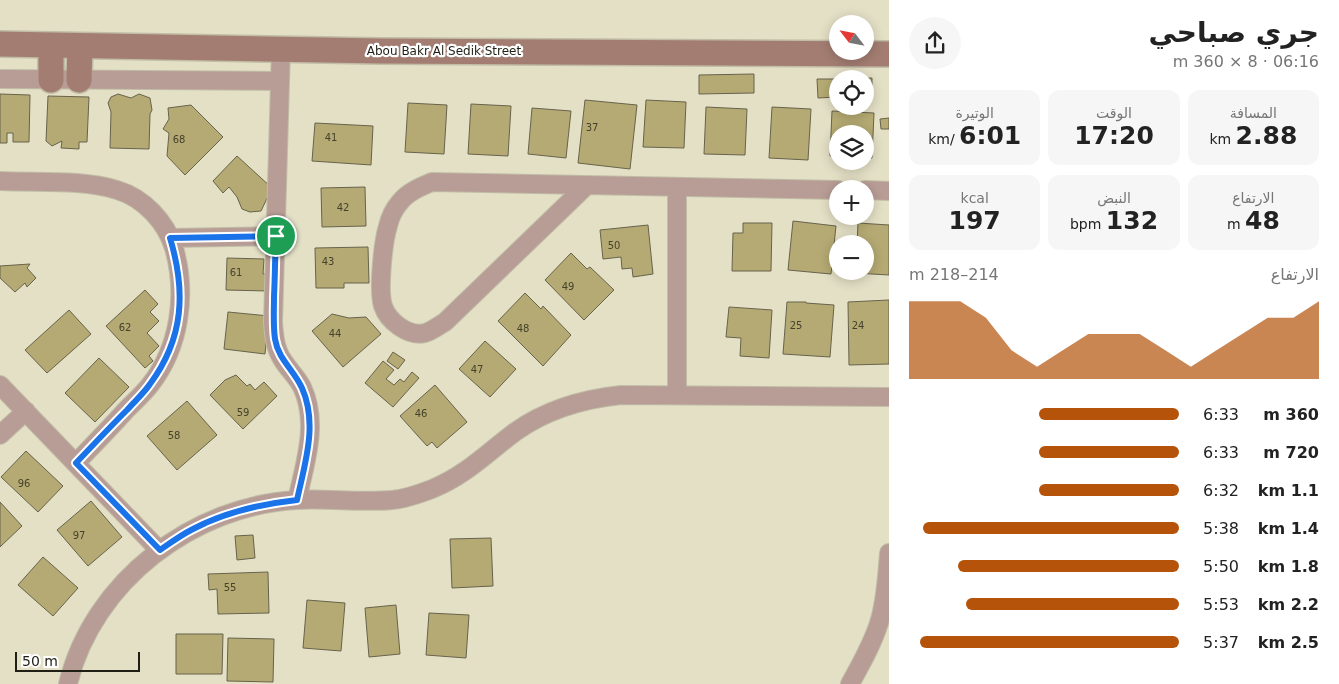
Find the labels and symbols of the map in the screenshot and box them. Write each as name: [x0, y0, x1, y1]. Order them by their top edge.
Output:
north arrow: [829, 15, 874, 60]
street label: Abou Bakr Al Sedik Street: [367, 44, 521, 58]
house number: 37: [586, 122, 598, 133]
house number: 41: [325, 132, 337, 143]
house number: 68: [173, 134, 185, 145]
house number: 42: [337, 202, 349, 213]
pin: [255, 215, 297, 257]
house number: 50: [608, 240, 620, 251]
house number: 43: [322, 256, 334, 267]
house number: 61: [230, 267, 242, 278]
house number: 49: [562, 281, 574, 292]
house number: 25: [790, 320, 802, 331]
house number: 24: [852, 320, 864, 331]
house number: 62: [119, 322, 131, 333]
house number: 48: [517, 323, 529, 334]
house number: 44: [329, 328, 341, 339]
house number: 47: [471, 364, 483, 375]
house number: 59: [237, 407, 249, 418]
house number: 46: [415, 408, 427, 419]
house number: 58: [168, 430, 180, 441]
house number: 96: [18, 478, 30, 489]
house number: 97: [73, 530, 85, 541]
house number: 55: [224, 582, 236, 593]
scale bar: [15, 649, 140, 672]

